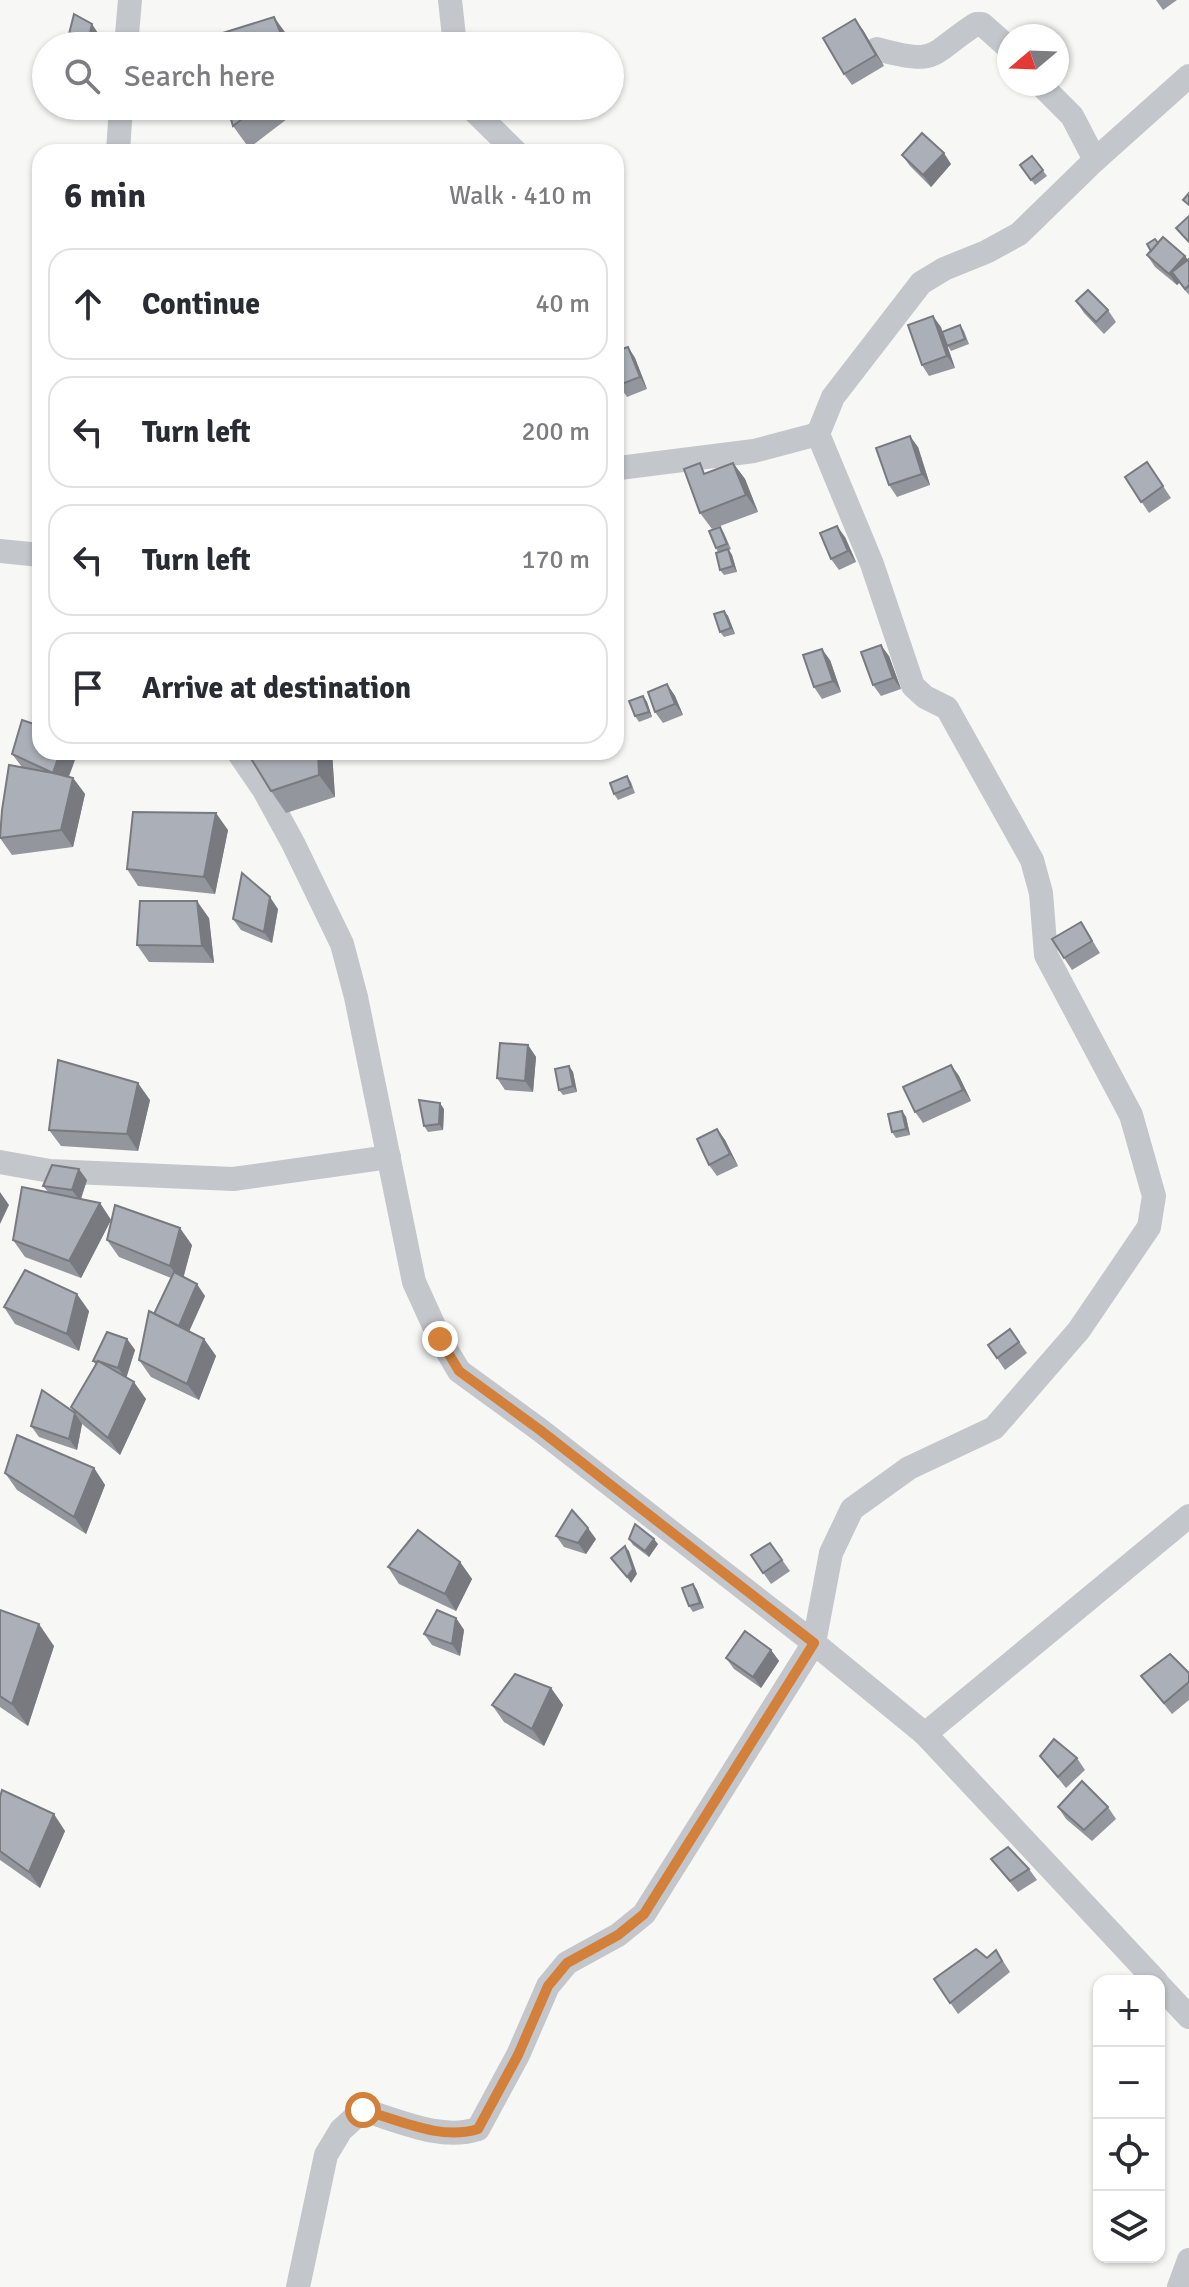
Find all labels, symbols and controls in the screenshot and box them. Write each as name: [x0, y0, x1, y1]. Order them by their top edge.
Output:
north arrow: [997, 24, 1069, 96]
search box: [32, 32, 624, 120]
icon: search: [60, 54, 104, 98]
text: Search here: [124, 58, 275, 95]
text: 6 min: [64, 175, 146, 217]
text: Walk · 410 m: [449, 180, 592, 212]
icon: ahead: [66, 282, 110, 326]
text: Continue: [142, 286, 260, 323]
text: 40 m: [535, 288, 590, 320]
icon: left: [66, 410, 110, 454]
text: Turn left: [142, 414, 251, 451]
text: 200 m: [521, 416, 590, 448]
icon: left: [66, 538, 110, 582]
text: Turn left: [142, 542, 251, 579]
text: 170 m: [521, 544, 590, 576]
icon: arrive: [66, 666, 110, 710]
text: Arrive at destination: [142, 670, 411, 707]
route end: [422, 1321, 458, 1357]
map controls: [1093, 1975, 1165, 2263]
button: +: [1093, 1975, 1165, 2047]
button: −: [1093, 2047, 1165, 2119]
route start: [345, 2092, 381, 2128]
button: locate: [1093, 2119, 1165, 2191]
button: layers: [1093, 2191, 1165, 2263]

